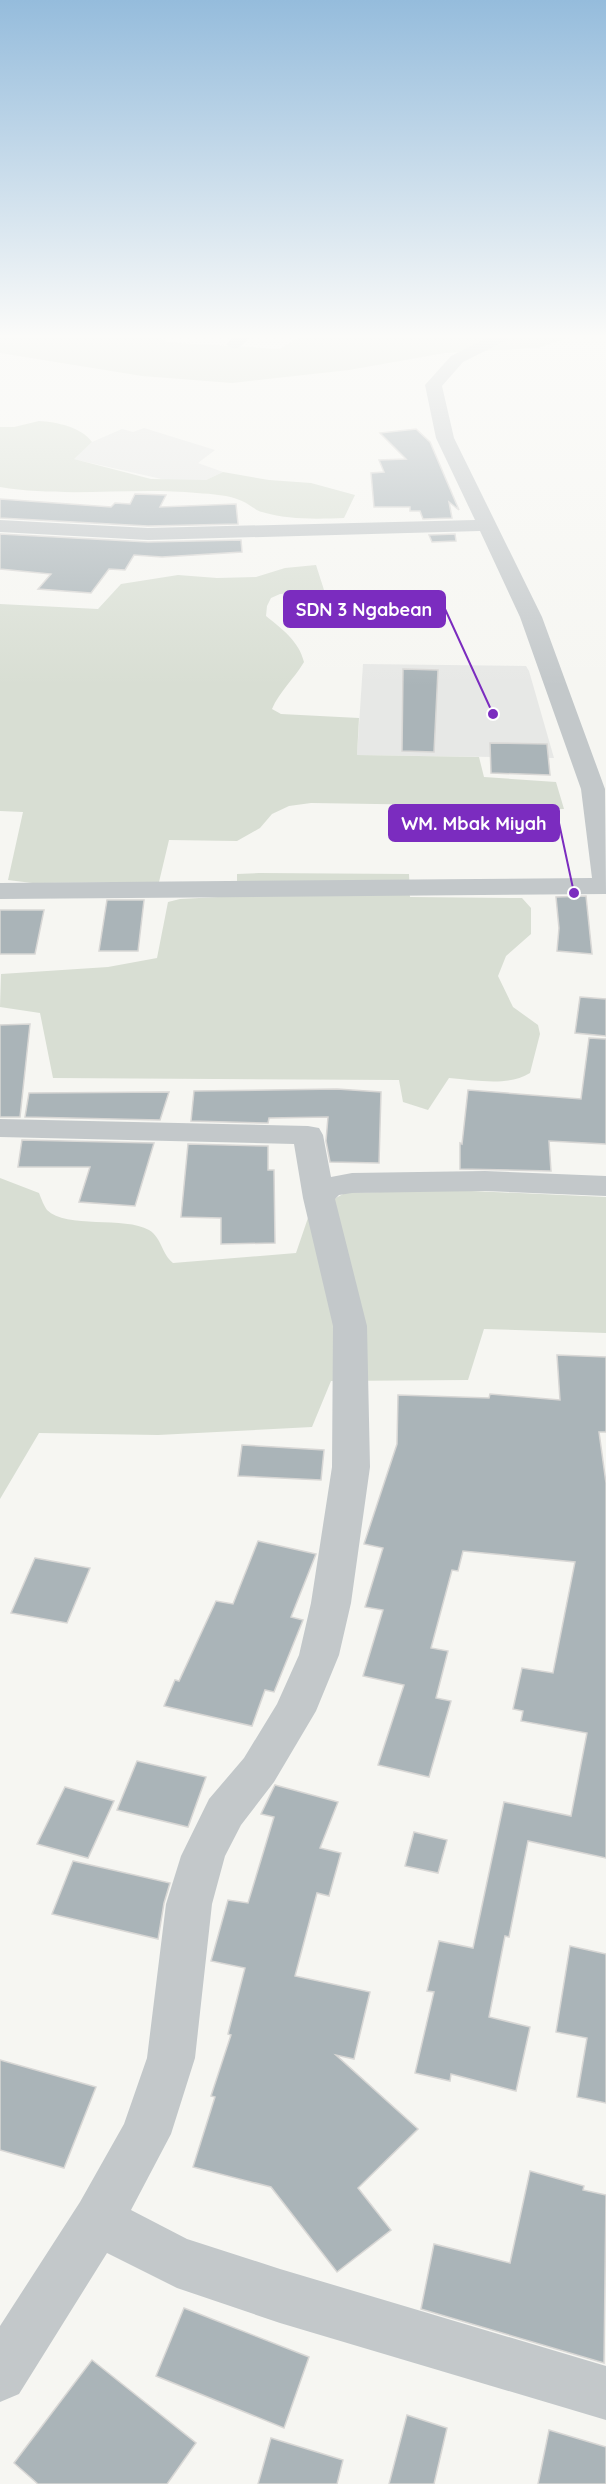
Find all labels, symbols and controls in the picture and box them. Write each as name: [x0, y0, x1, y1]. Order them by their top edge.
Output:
callout: SDN 3 Ngabean: [284, 591, 445, 627]
text: SDN 3 Ngabean: [296, 598, 432, 621]
callout: WM. Mbak Miyah: [389, 805, 559, 841]
text: WM. Mbak Miyah: [401, 812, 547, 835]

